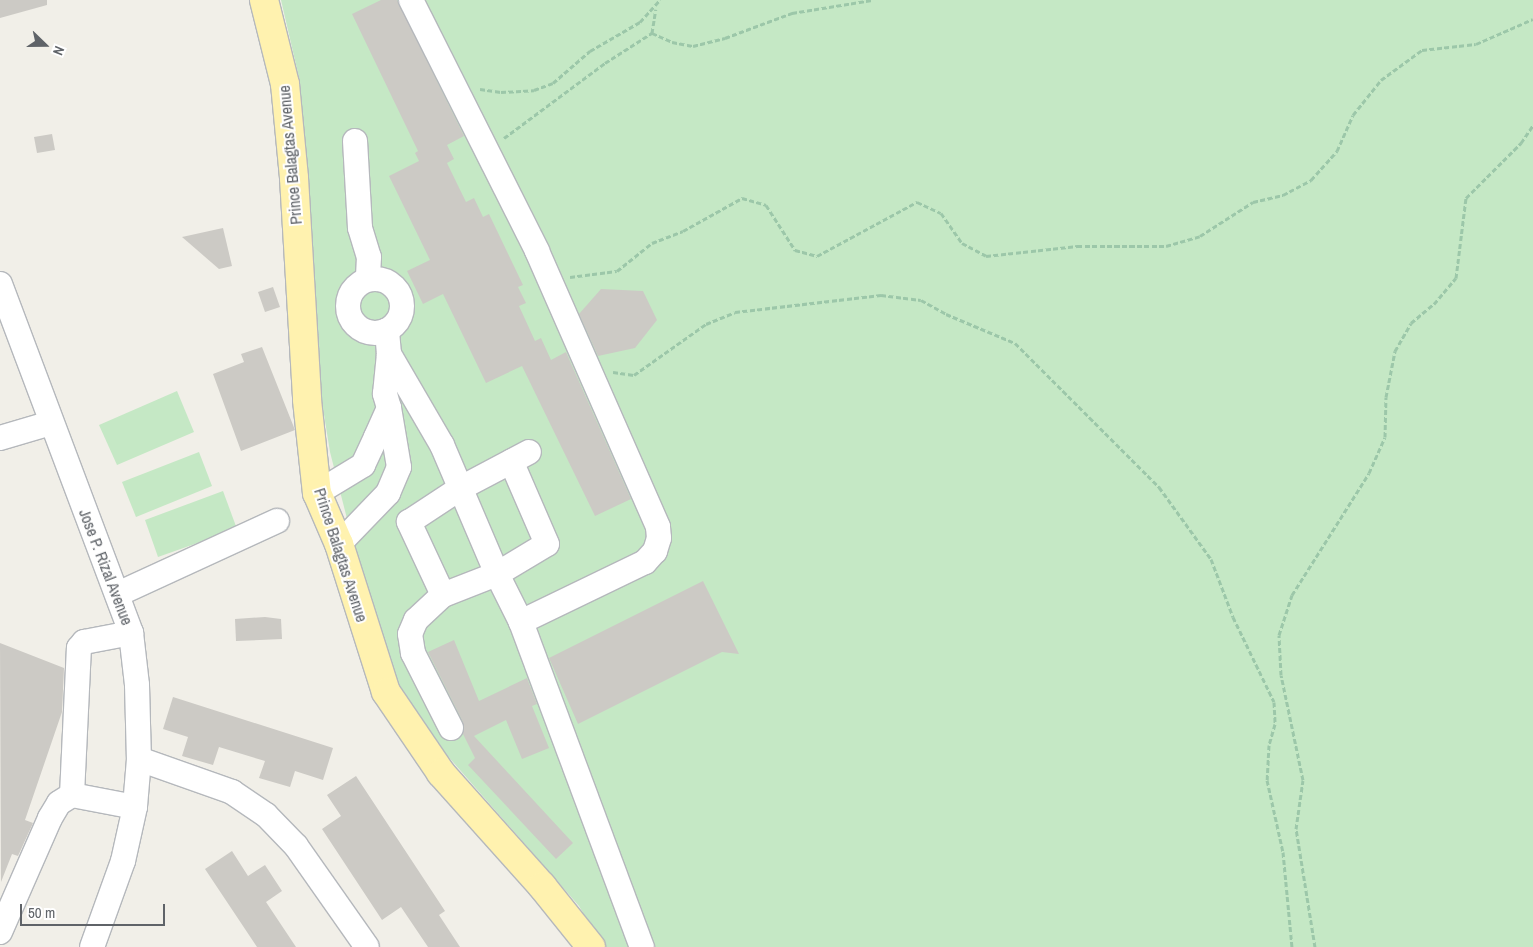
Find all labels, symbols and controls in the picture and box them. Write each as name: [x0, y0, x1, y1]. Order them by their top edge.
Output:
north arrow: [20, 20, 70, 70]
text: N: [49, 43, 69, 58]
street label: Prince Balagtas Avenue: [274, 84, 306, 226]
street label: Prince Balagtas Avenue: [310, 485, 372, 625]
street label: Jose P. Rizal Avenue: [75, 506, 137, 628]
scale bar: [22, 894, 168, 926]
text: 50 m: [28, 902, 55, 923]

